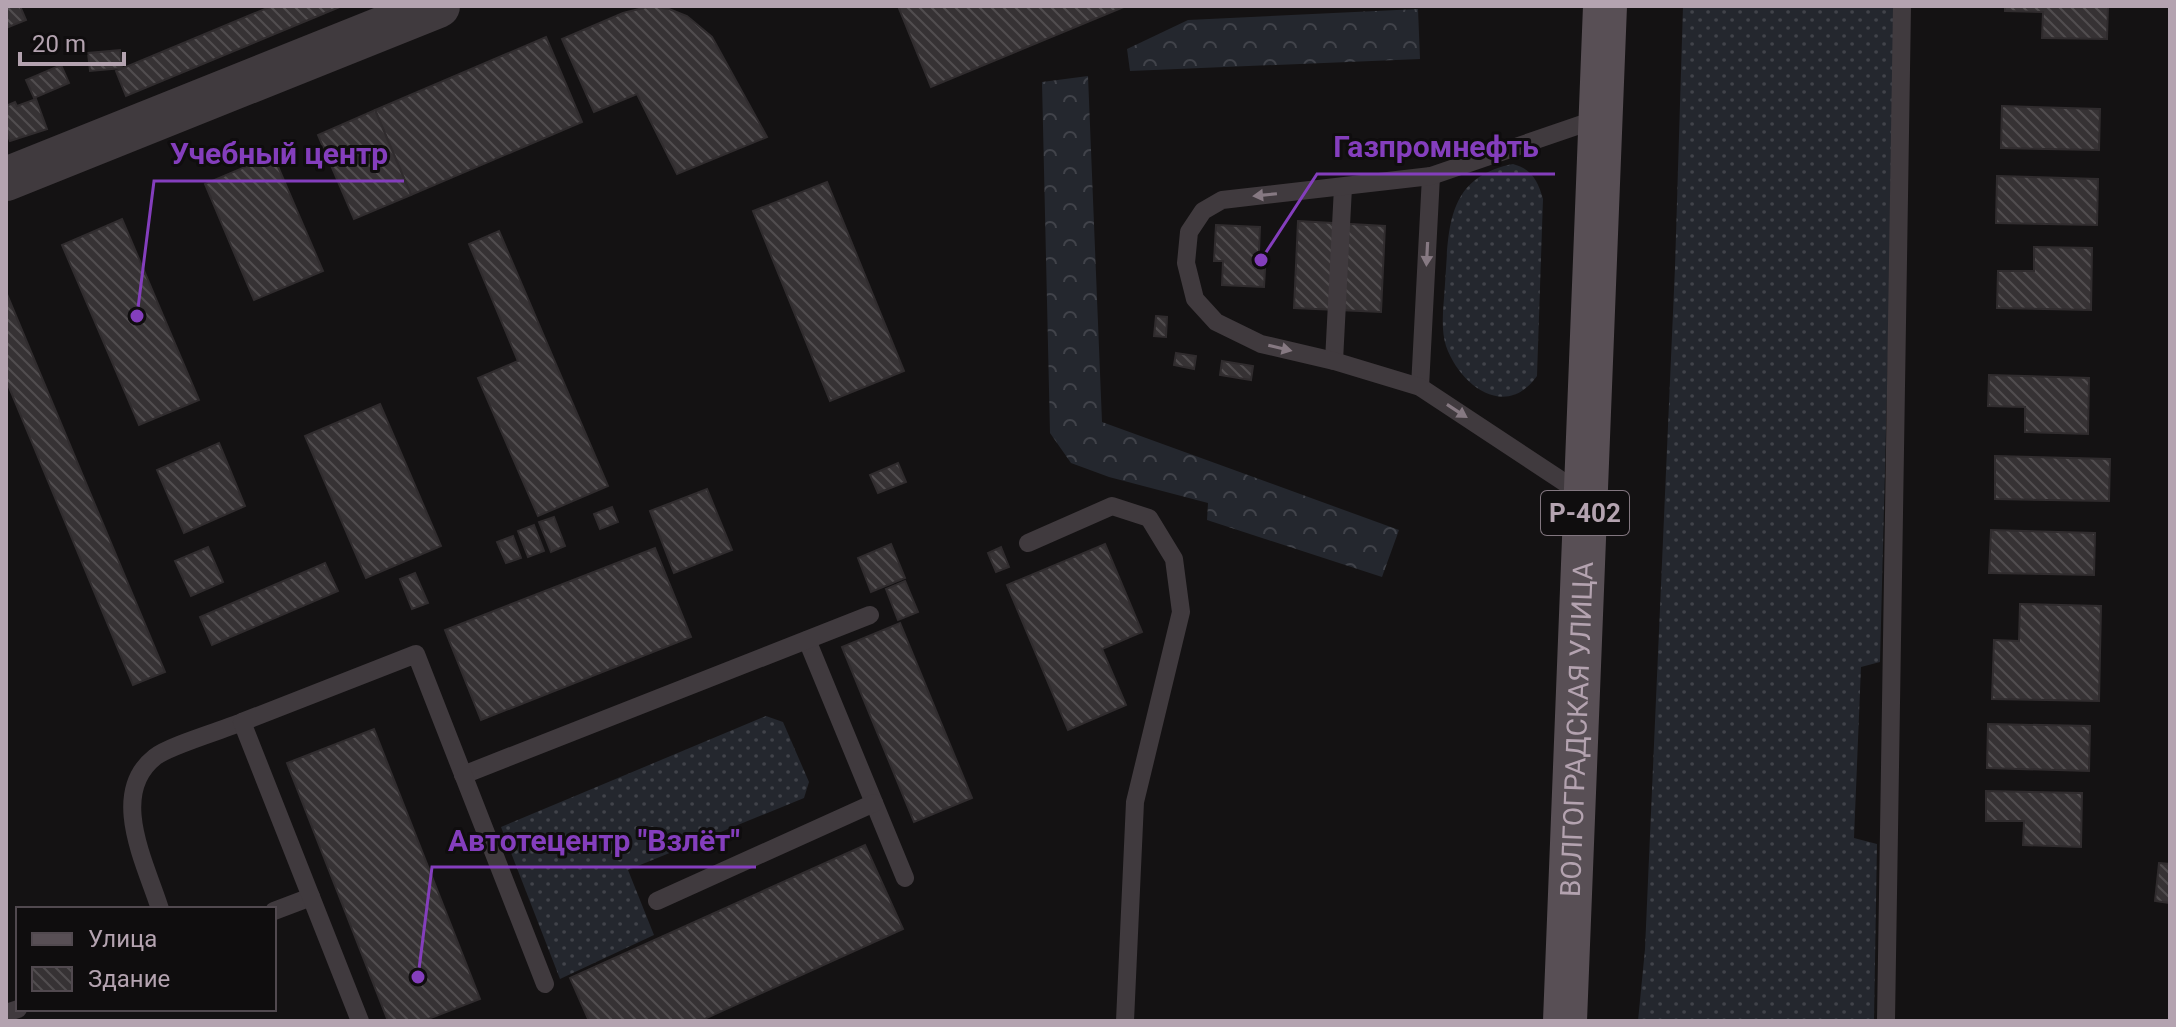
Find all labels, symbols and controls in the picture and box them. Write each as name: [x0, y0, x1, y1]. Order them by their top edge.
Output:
scale bar: [20, 16, 124, 66]
text: 20 m: [32, 30, 86, 58]
callout: Газпромнефть: [1317, 120, 1555, 174]
callout: Учебный центр: [154, 127, 404, 181]
text: Газпромнефть: [1333, 129, 1539, 164]
text: Учебный центр: [170, 136, 388, 171]
one-way arrow: [1252, 189, 1277, 202]
one-way arrow: [1420, 242, 1433, 267]
one-way arrow: [1268, 343, 1293, 355]
one-way arrow: [1446, 403, 1467, 418]
road number: Р-402: [1541, 491, 1629, 535]
street label: ВОЛГОГРАДСКАЯ УЛИЦА: [1554, 561, 1600, 898]
callout: Автотецентр "Взлёт": [432, 813, 756, 867]
text: Автотецентр "Взлёт": [448, 823, 740, 858]
legend: [16, 907, 276, 1011]
text: Улица: [88, 925, 157, 953]
text: Здание: [88, 965, 170, 993]

